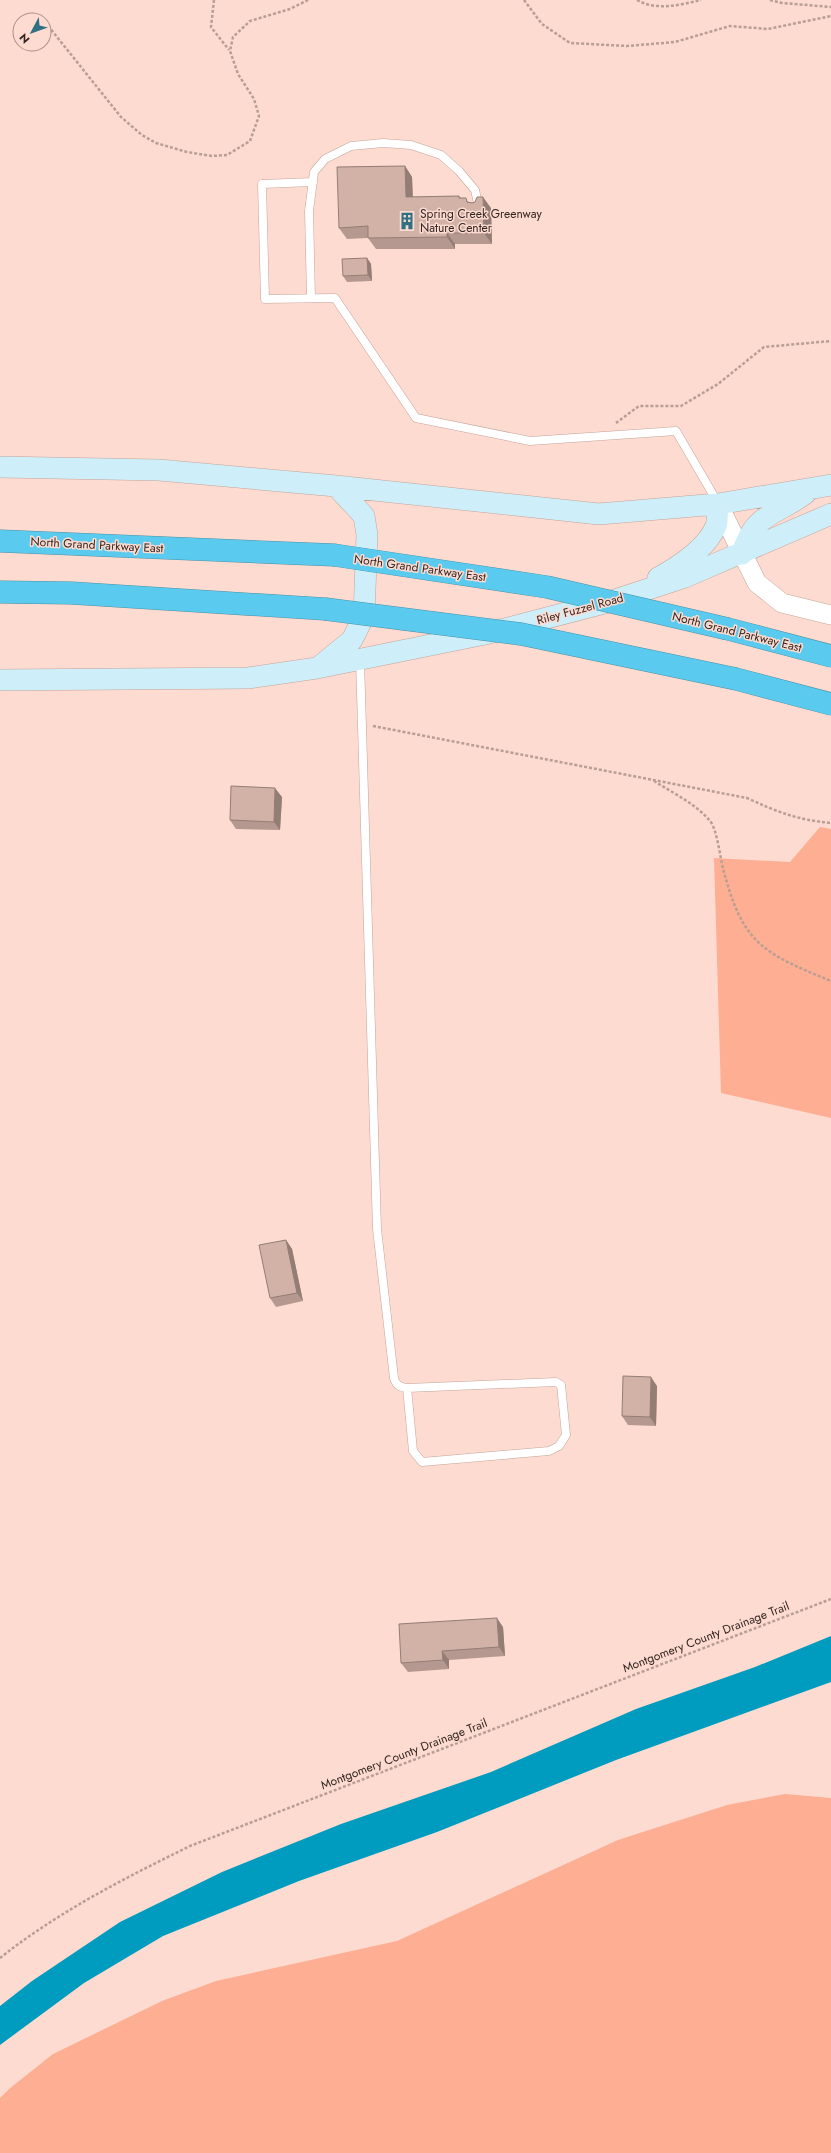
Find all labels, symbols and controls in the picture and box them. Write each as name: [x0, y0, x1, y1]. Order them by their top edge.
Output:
north arrow: [12, 12, 52, 52]
text: N: [16, 30, 33, 47]
place label: Spring Creek Greenway Nature Center: [420, 205, 542, 237]
building icon: Spring Creek Greenway Nature Center: [397, 211, 417, 231]
street label: North Grand Parkway East: [30, 533, 164, 557]
street label: North Grand Parkway East: [353, 550, 487, 586]
street label: Riley Fuzzel Road: [535, 589, 625, 629]
street label: North Grand Parkway East: [670, 607, 804, 657]
street label: Montgomery County Drainage Trail: [620, 1597, 792, 1677]
street label: Montgomery County Drainage Trail: [318, 1714, 490, 1794]

